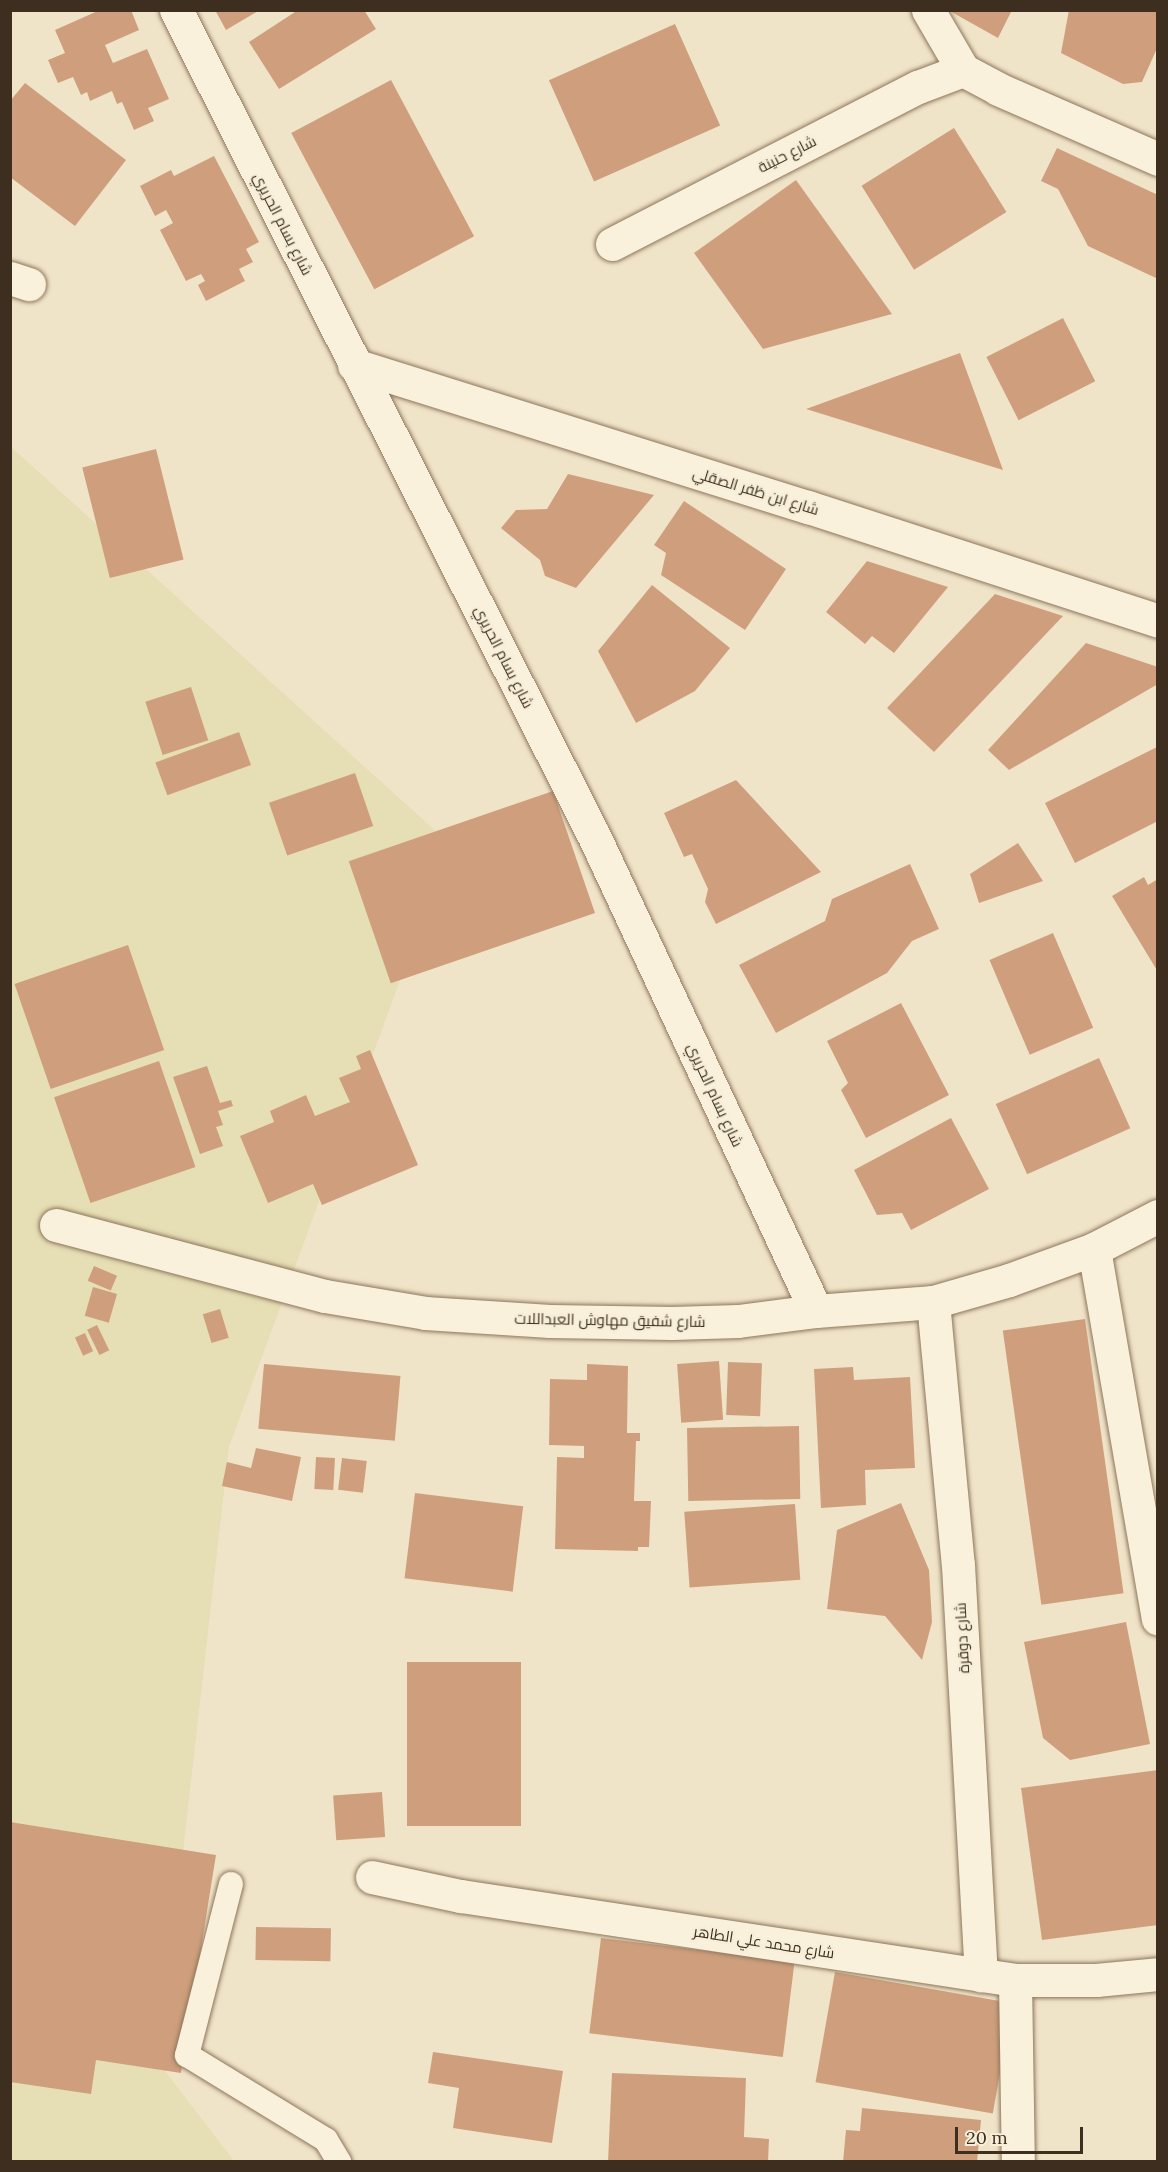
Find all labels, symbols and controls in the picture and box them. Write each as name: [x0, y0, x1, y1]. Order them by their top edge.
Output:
street label: شارع حنينة: [755, 132, 819, 176]
street label: شارع بسام الحريري: [249, 170, 317, 278]
street label: شارع ابن ظفر الصقلي: [691, 463, 821, 519]
street label: شارع بسام الحريري: [470, 603, 538, 711]
street label: شارع بسام الحريري: [683, 1040, 747, 1150]
street label: شارع شفيق مهاوش العبداللات: [514, 1309, 706, 1331]
street label: شارع دوقرة: [951, 1602, 973, 1674]
street label: شارع محمد علي الطاهر: [692, 1922, 836, 1962]
scale bar: [958, 2115, 1086, 2153]
text: 20 m: [966, 2126, 1008, 2149]

